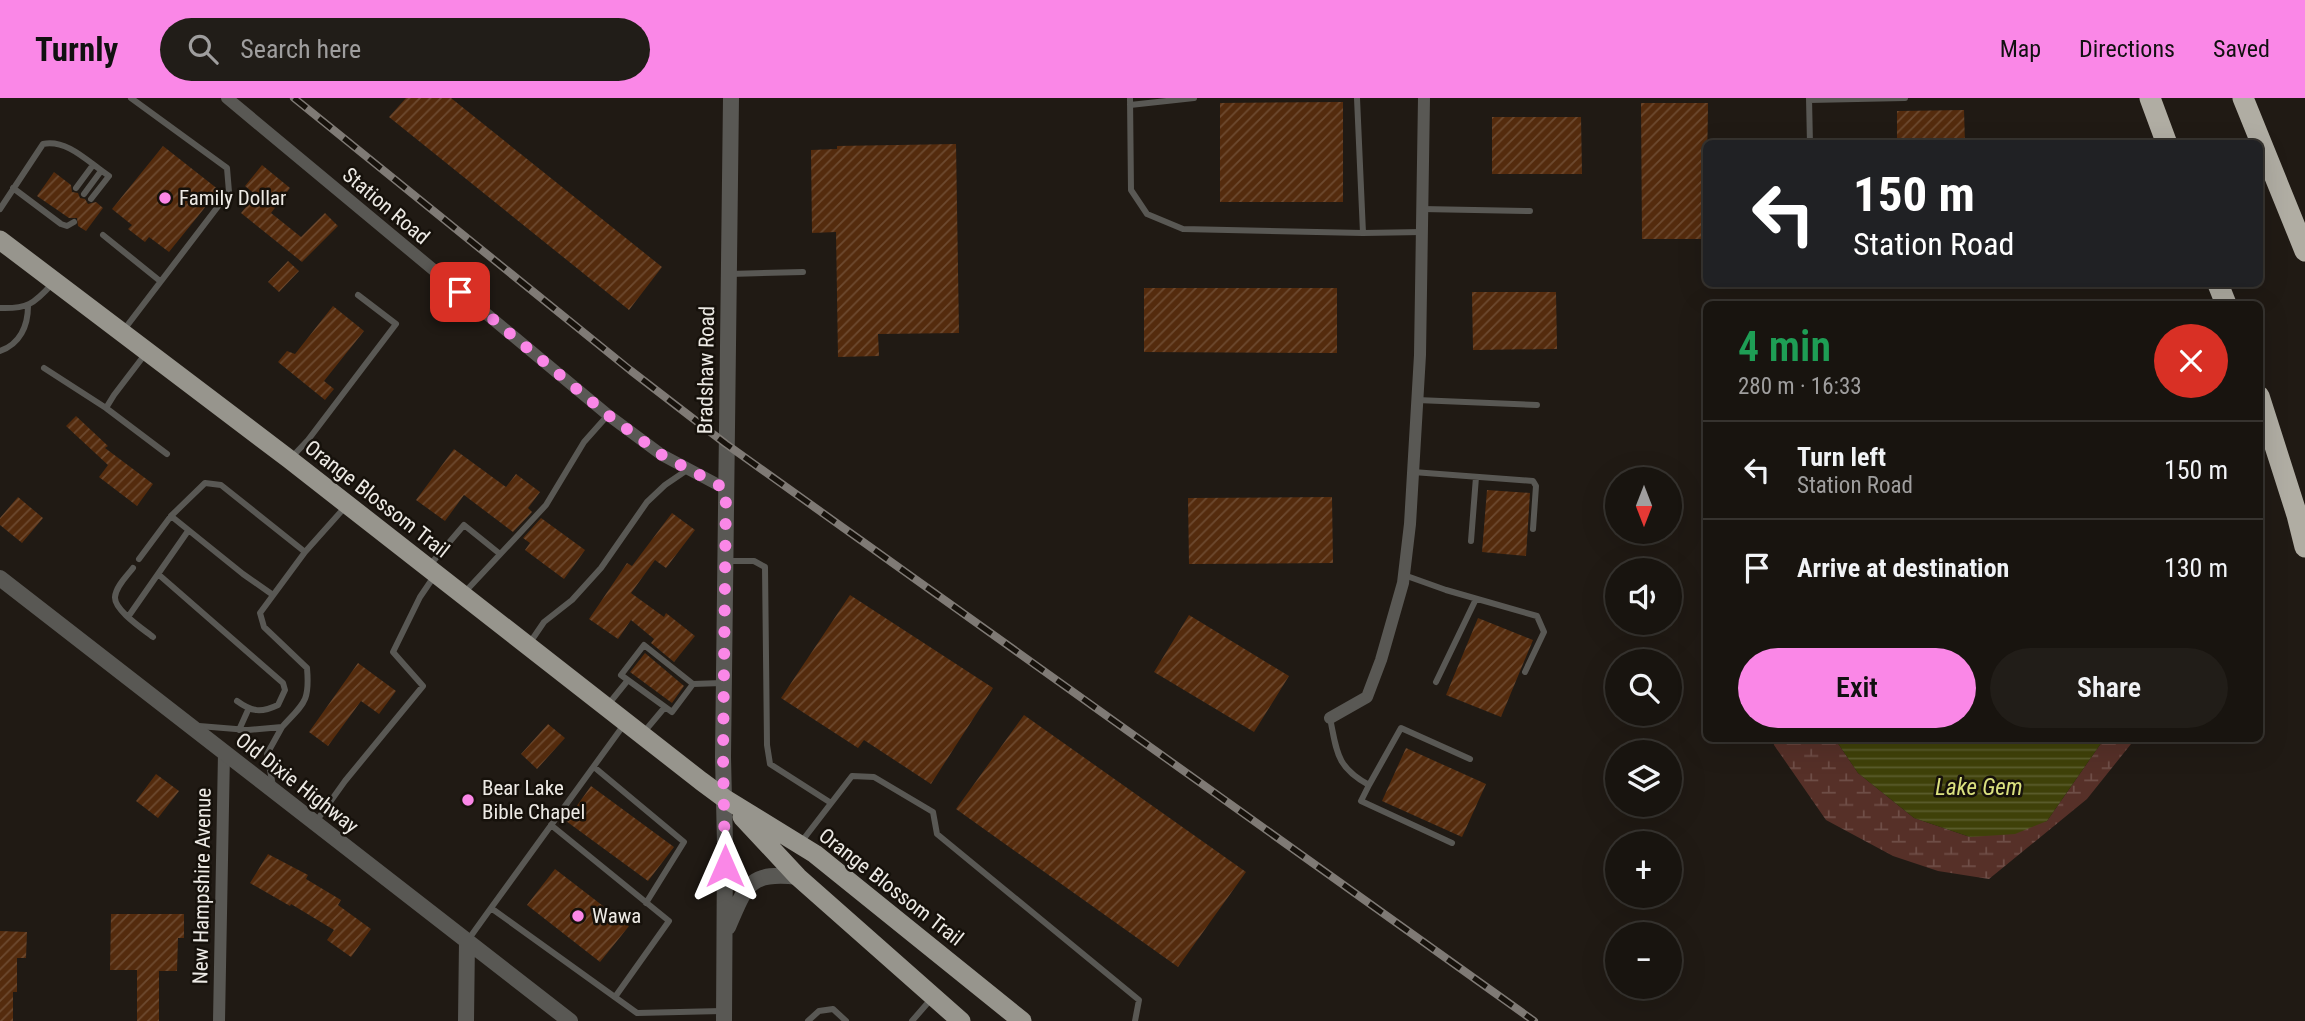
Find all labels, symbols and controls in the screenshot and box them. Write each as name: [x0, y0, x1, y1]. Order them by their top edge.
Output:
search box: [160, 18, 650, 81]
text: Turnly: [35, 30, 118, 69]
icon: search: [184, 30, 222, 68]
text: Search here: [240, 34, 361, 64]
text: Map: [2000, 35, 2041, 63]
text: Directions: [2079, 35, 2175, 63]
text: Saved: [2213, 35, 2270, 63]
street label: Station Road: [338, 163, 434, 249]
text: 150 m: [1853, 166, 1975, 223]
icon: left: [1738, 168, 1829, 259]
place label: Family Dollar: [179, 186, 286, 210]
marker: Family Dollar: [157, 190, 173, 206]
text: Station Road: [1853, 225, 2014, 263]
pin: [430, 262, 490, 322]
icon: arrive: [441, 273, 479, 311]
street label: Bradshaw Road: [693, 306, 719, 434]
text: 4 min: [1738, 322, 1831, 371]
button: close: [2154, 324, 2228, 398]
text: 280 m · 16:33: [1738, 373, 1862, 400]
street label: Orange Blossom Trail: [300, 435, 454, 563]
text: Turn left: [1797, 442, 1886, 472]
icon: left: [1738, 451, 1776, 489]
text: 150 m: [2164, 455, 2228, 485]
north arrow: [1605, 467, 1682, 544]
map controls: [1605, 467, 1682, 999]
text: Station Road: [1797, 472, 1913, 499]
icon: arrive: [1738, 549, 1776, 587]
text: Arrive at destination: [1797, 553, 2009, 583]
text: 130 m: [2164, 553, 2228, 583]
button: sound: [1605, 558, 1682, 635]
button: Exit: [1738, 648, 1976, 728]
button: Share: [1990, 648, 2228, 728]
button: search: [1605, 649, 1682, 726]
street label: Old Dixie Highway: [231, 728, 363, 838]
button: layers: [1605, 740, 1682, 817]
water label: Lake Gem: [1935, 774, 2023, 801]
place label: Bear Lake Bible Chapel: [482, 776, 585, 824]
street label: New Hampshire Avenue: [188, 787, 216, 984]
marker: Bear Lake Bible Chapel: [460, 792, 476, 808]
street label: Orange Blossom Trail: [814, 823, 968, 951]
position arrow: [688, 829, 762, 903]
button: +: [1605, 831, 1682, 908]
place label: Wawa: [592, 904, 641, 928]
marker: Wawa: [570, 908, 586, 924]
button: −: [1605, 922, 1682, 999]

